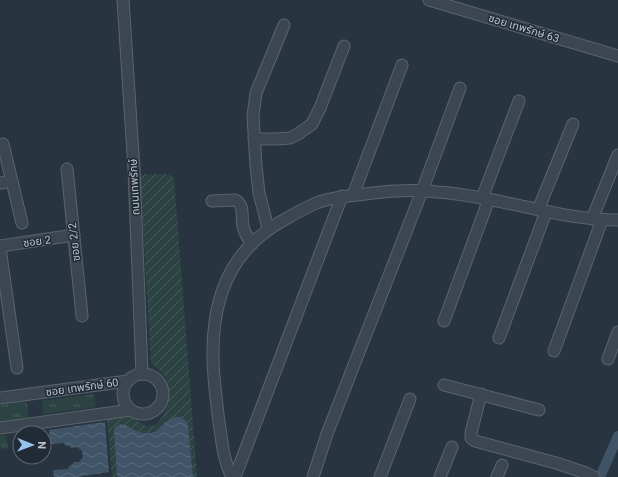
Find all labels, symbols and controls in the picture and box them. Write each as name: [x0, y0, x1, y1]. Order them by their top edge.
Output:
street label: ซอย เทพรักษ์ 63: [487, 12, 561, 45]
street label: ถนนเทพรักษ์: [127, 158, 142, 216]
street label: ซอย 2/2: [66, 222, 83, 262]
street label: ซอย 2: [22, 233, 52, 250]
street label: ซอย เทพรักษ์ 60: [45, 376, 119, 399]
north arrow: [12, 425, 52, 465]
text: N: [35, 441, 48, 449]

